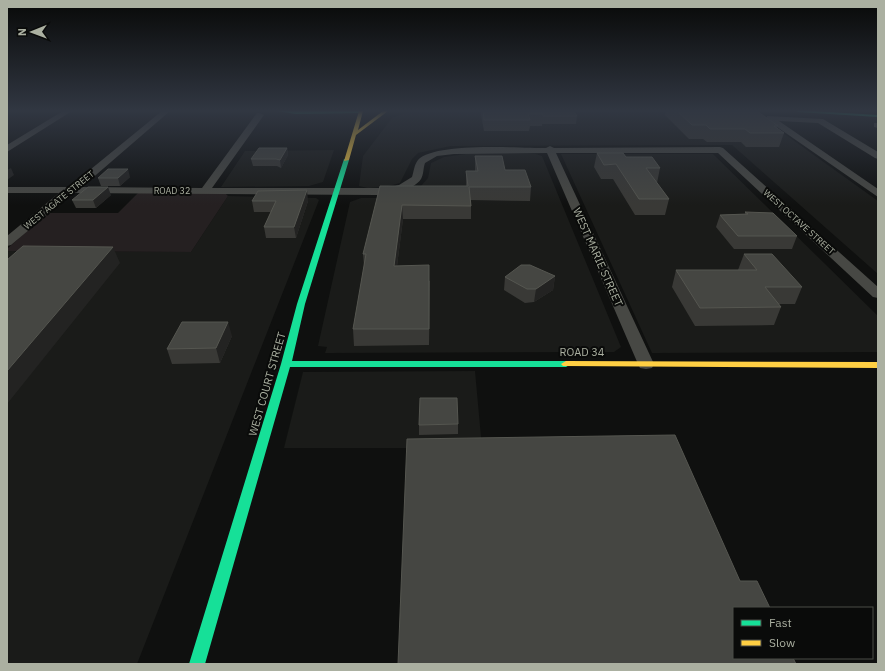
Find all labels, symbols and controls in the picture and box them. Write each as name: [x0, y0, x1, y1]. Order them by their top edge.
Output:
north arrow: [12, 12, 52, 52]
text: N: [15, 28, 29, 36]
street label: WEST AGATE STREET: [21, 168, 96, 231]
street label: ROAD 32: [154, 185, 190, 196]
street label: WEST OCTAVE STREET: [761, 187, 837, 257]
street label: WEST MARIE STREET: [570, 206, 626, 309]
street label: WEST COURT STREET: [245, 330, 289, 438]
street label: ROAD 34: [560, 345, 605, 359]
legend: [733, 607, 873, 659]
text: Fast: [769, 615, 792, 630]
text: Slow: [769, 635, 795, 650]

